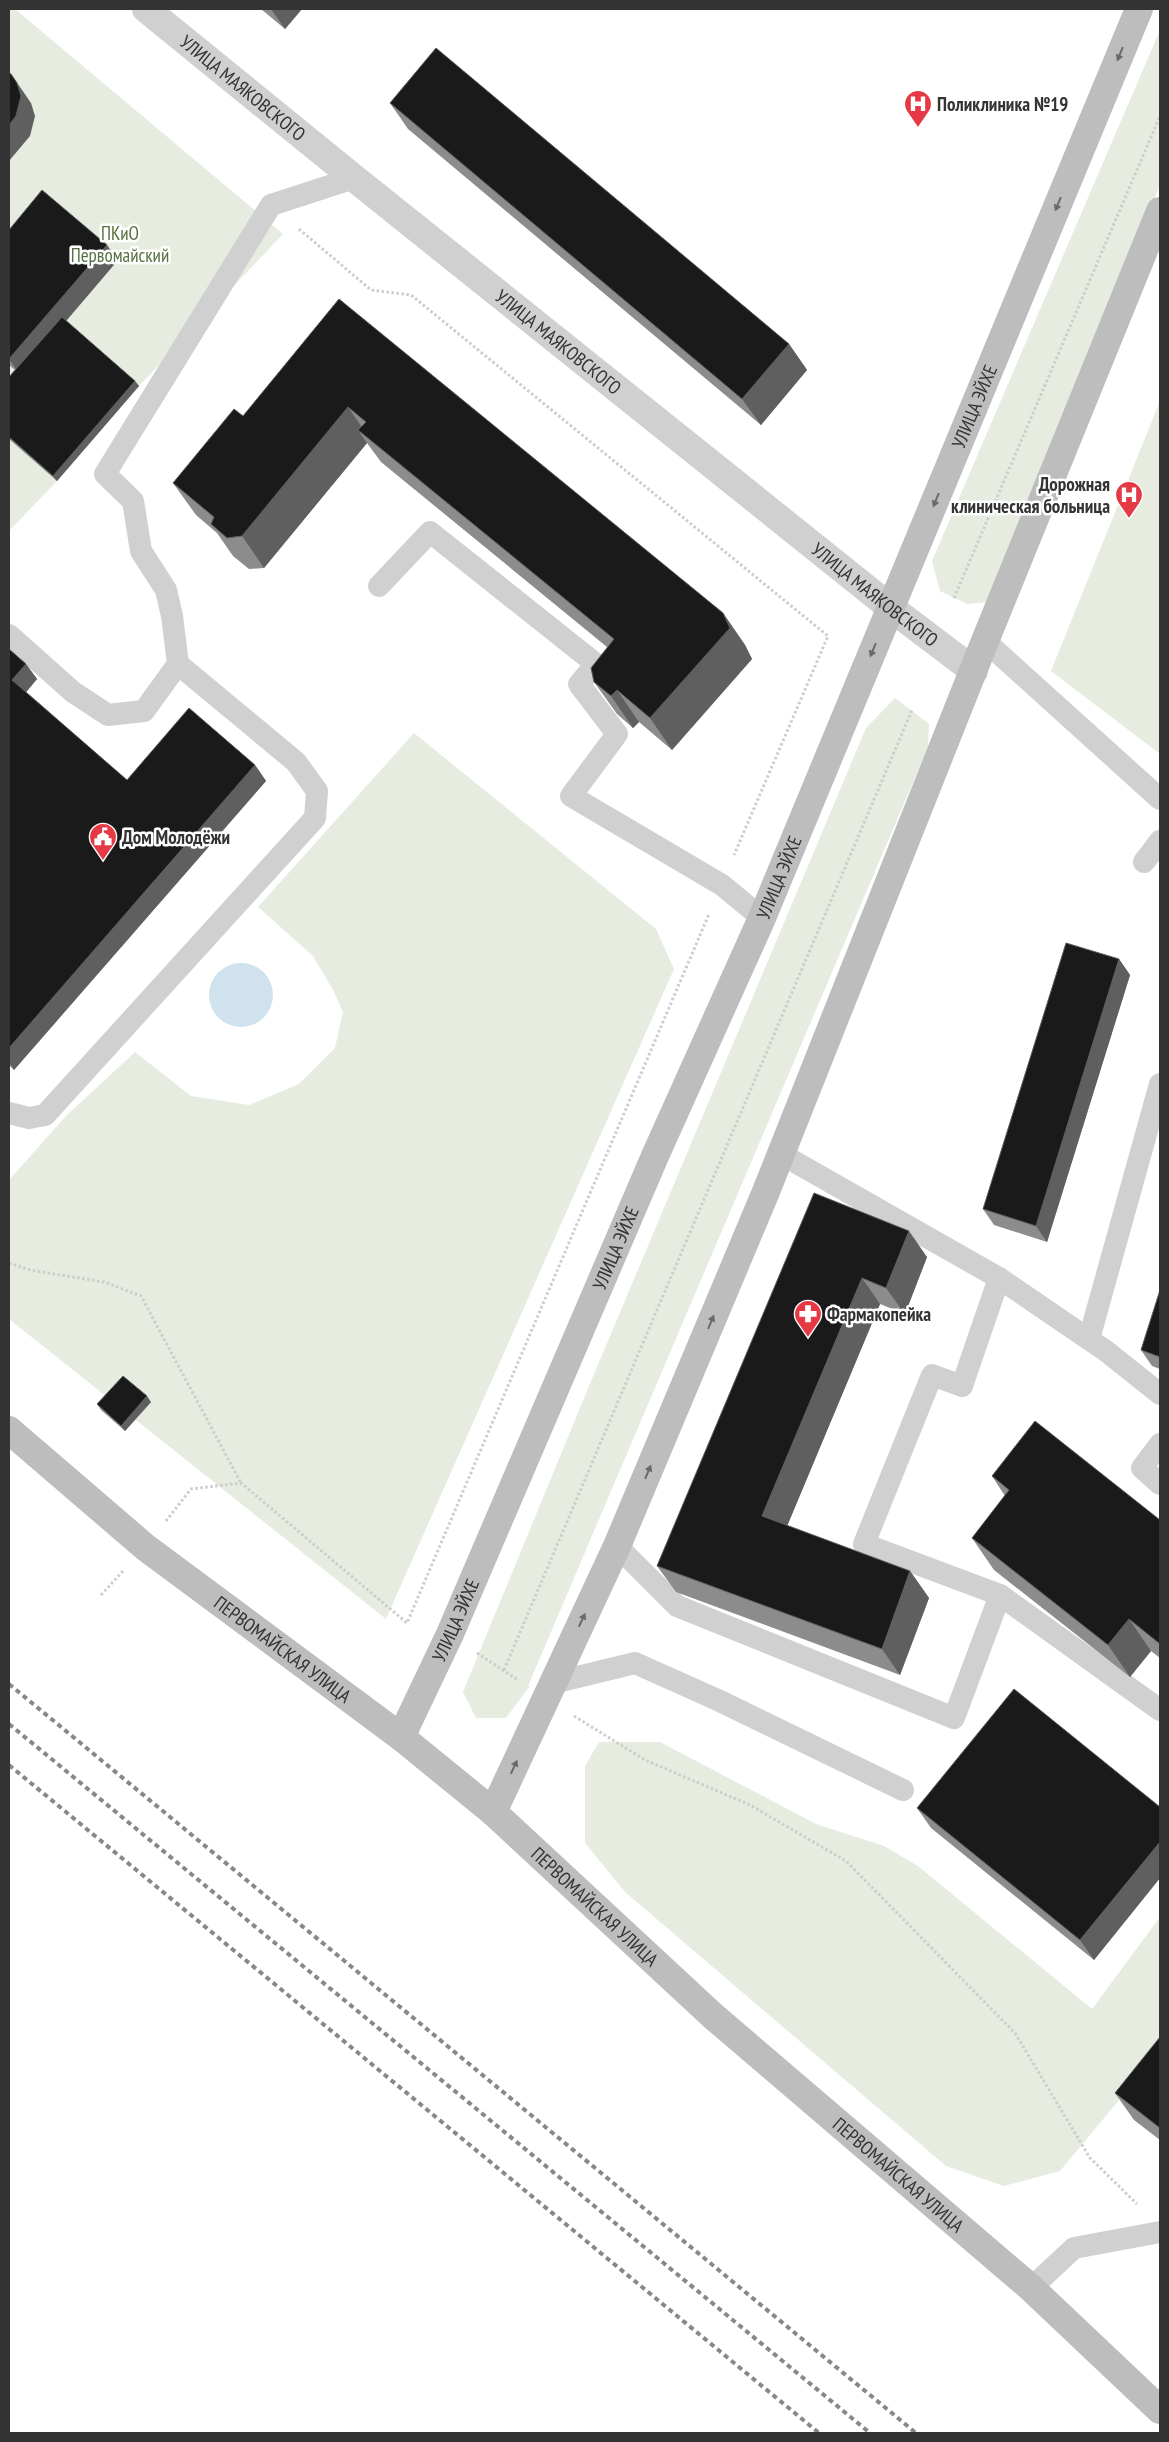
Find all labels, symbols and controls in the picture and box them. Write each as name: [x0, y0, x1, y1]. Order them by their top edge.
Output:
street label: УЛИЦА МАЯКОВСКОГО: [175, 30, 311, 146]
one-way arrow: [1116, 47, 1124, 62]
hospital icon: Поликлиника №19: [903, 89, 933, 128]
place label: Поликлиника №19: [937, 92, 1068, 116]
one-way arrow: [1053, 197, 1061, 211]
park label: ПКиО Первомайский: [71, 221, 169, 267]
street label: УЛИЦА МАЯКОВСКОГО: [491, 284, 626, 399]
street label: УЛИЦА ЭЙХЕ: [946, 361, 1002, 452]
place label: Дорожная клиническая больница: [951, 472, 1110, 518]
hospital icon: Дорожная клиническая больница: [1114, 480, 1144, 519]
one-way arrow: [931, 493, 939, 507]
street label: УЛИЦА МАЯКОВСКОГО: [807, 537, 943, 652]
one-way arrow: [869, 643, 877, 657]
public building icon: Дом Молодёжи: [88, 822, 118, 861]
place label: Дом Молодёжи: [122, 825, 230, 849]
street label: УЛИЦА ЭЙХЕ: [751, 832, 807, 923]
street label: УЛИЦА ЭЙХЕ: [587, 1203, 644, 1293]
pharmacy icon: Фармакопейка: [793, 1299, 823, 1338]
place label: Фармакопейка: [827, 1302, 931, 1326]
one-way arrow: [708, 1315, 716, 1329]
one-way arrow: [645, 1464, 653, 1479]
street label: УЛИЦА ЭЙХЕ: [427, 1575, 484, 1665]
street label: ПЕРВОМАЙСКАЯ УЛИЦА: [209, 1591, 356, 1708]
one-way arrow: [579, 1613, 587, 1627]
one-way arrow: [510, 1760, 518, 1774]
street label: ПЕРВОМАЙСКАЯ УЛИЦА: [526, 1842, 664, 1971]
street label: ПЕРВОМАЙСКАЯ УЛИЦА: [828, 2112, 969, 2237]

